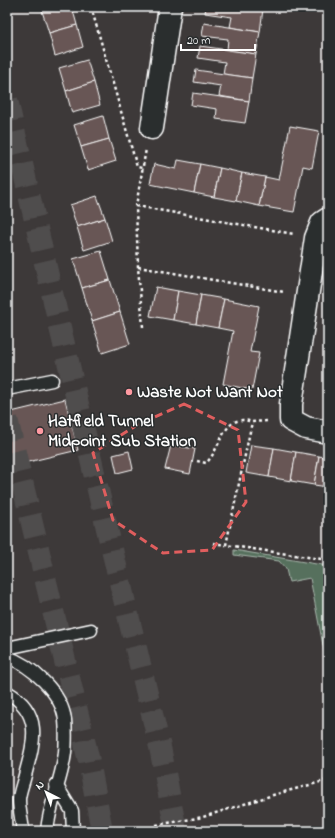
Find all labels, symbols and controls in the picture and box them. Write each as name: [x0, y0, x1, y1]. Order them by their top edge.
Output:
scale bar: [181, 26, 255, 52]
text: 20 m: [187, 32, 210, 50]
place label: Waste Not Want Not: [137, 380, 283, 405]
marker: Waste Not Want Not: [124, 387, 134, 397]
place label: Hatfield Tunnel Midpoint Sub Station: [48, 409, 197, 454]
marker: Hatfield Tunnel Midpoint Sub Station: [35, 426, 45, 436]
north arrow: [26, 772, 66, 812]
text: N: [32, 777, 48, 794]

